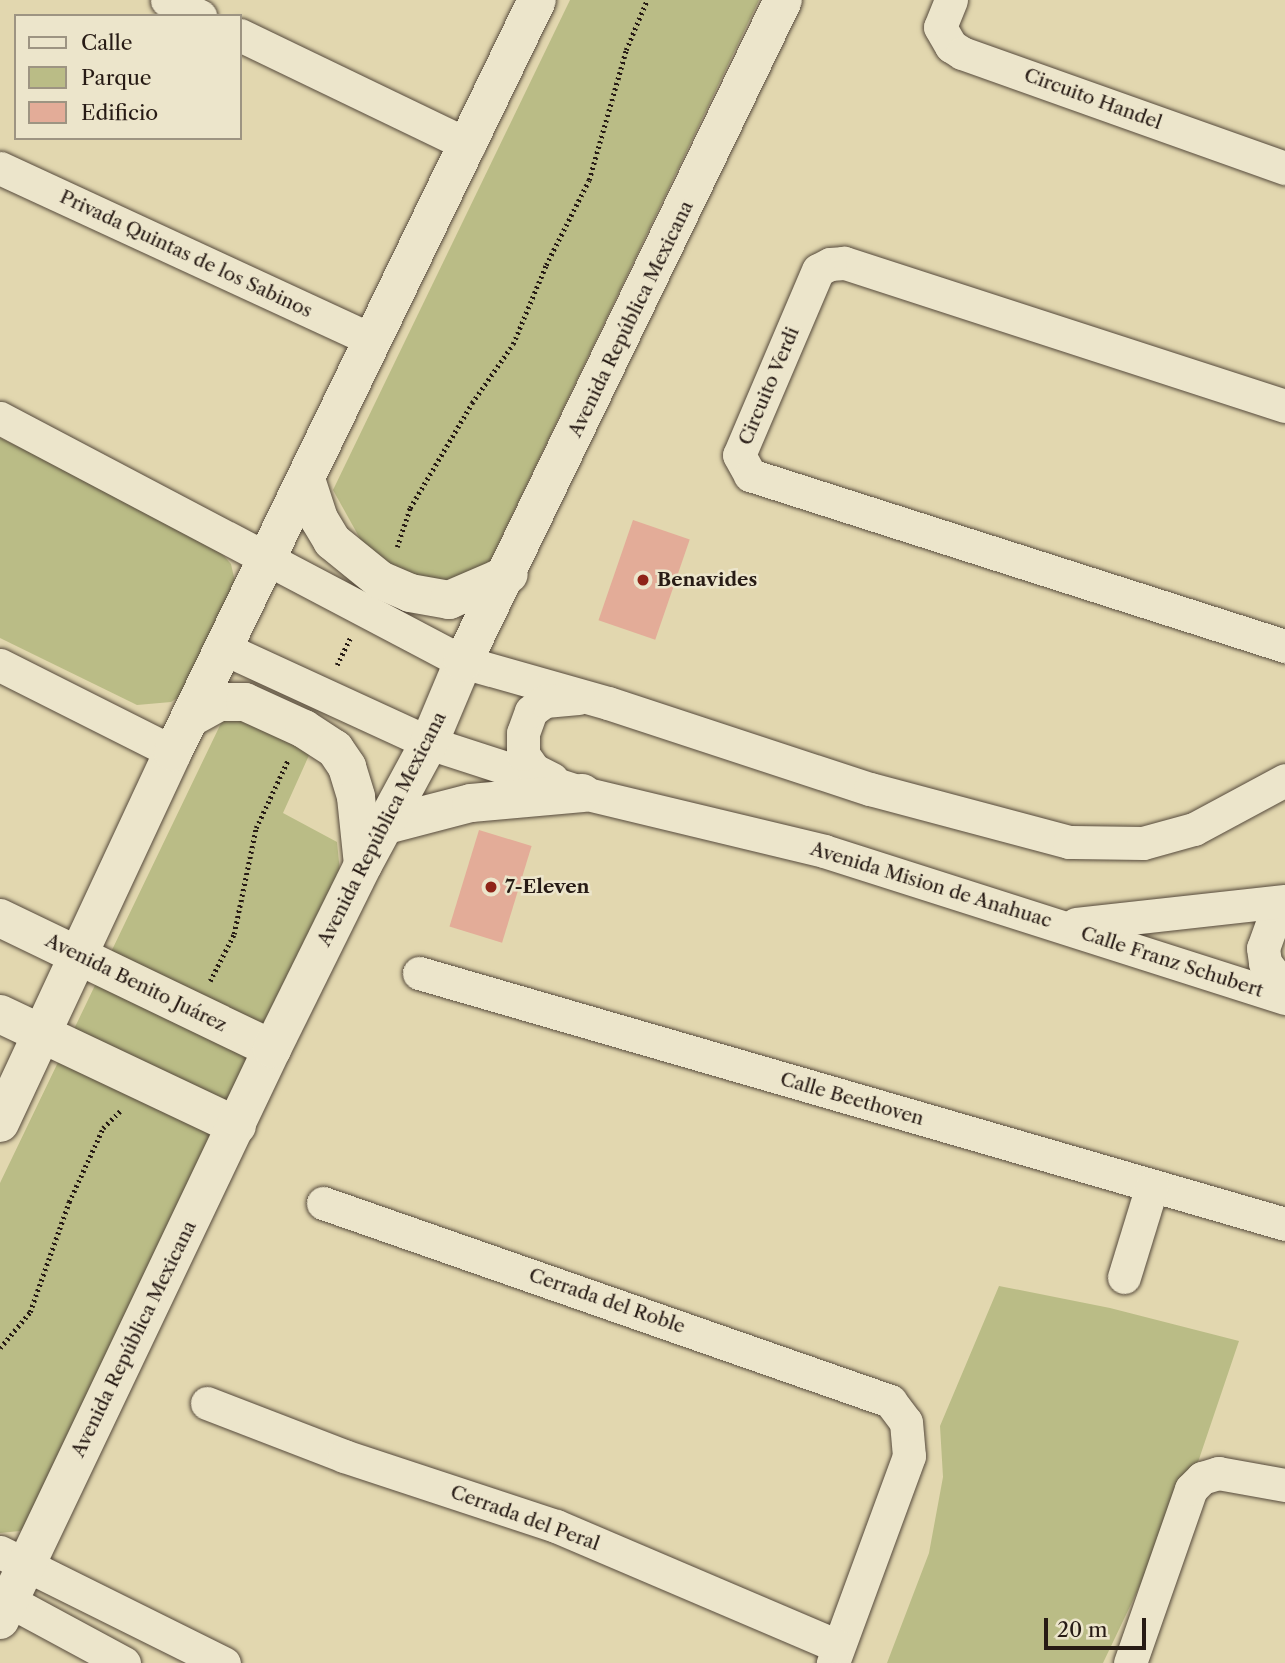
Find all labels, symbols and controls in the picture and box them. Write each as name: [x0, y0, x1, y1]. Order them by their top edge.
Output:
legend: [14, 14, 242, 140]
text: Calle: [81, 30, 133, 55]
street label: Circuito Handel: [1021, 63, 1165, 135]
text: Parque: [81, 65, 152, 90]
text: Edificio: [81, 100, 158, 125]
street label: Privada Quintas de los Sabinos: [56, 185, 316, 323]
street label: Avenida República Mexicana: [564, 197, 698, 441]
street label: Circuito Verdi: [734, 323, 804, 449]
place label: Benavides: [657, 569, 757, 591]
marker: Benavides: [635, 572, 651, 588]
street label: Avenida República Mexicana: [313, 708, 451, 950]
street label: Avenida Mision de Anahuac: [807, 837, 1055, 933]
place label: 7-Eleven: [505, 876, 590, 898]
marker: 7-Eleven: [483, 879, 499, 895]
street label: Calle Franz Schubert: [1078, 922, 1266, 1002]
street label: Avenida Benito Juárez: [42, 929, 230, 1037]
street label: Calle Beethoven: [778, 1068, 926, 1130]
street label: Avenida República Mexicana: [67, 1217, 201, 1461]
street label: Cerrada del Roble: [526, 1264, 688, 1338]
street label: Cerrada del Peral: [447, 1480, 603, 1556]
scale bar: [1047, 1604, 1148, 1648]
text: 20 m: [1057, 1617, 1108, 1642]

